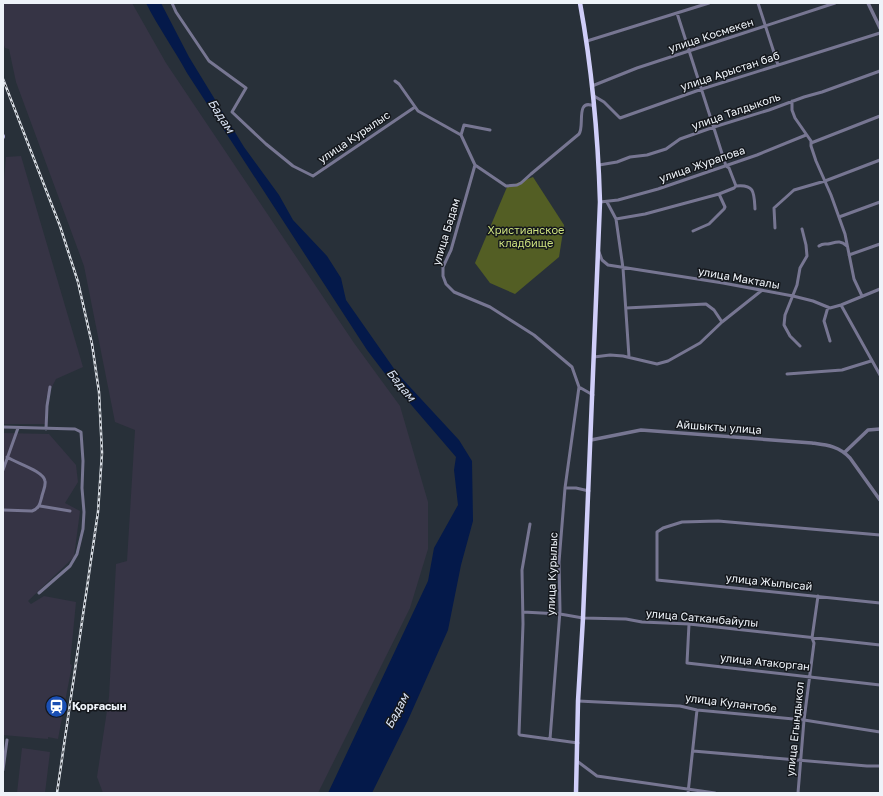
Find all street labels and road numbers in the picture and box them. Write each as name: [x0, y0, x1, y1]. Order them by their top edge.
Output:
street label: улица Космекен: [667, 15, 755, 54]
street label: улица Арыстан баб: [679, 48, 781, 93]
street label: улица Талдыколь: [690, 89, 782, 132]
street label: улица Курылыс: [315, 108, 392, 165]
street label: улица Журапова: [657, 143, 746, 184]
street label: улица Бадам: [429, 197, 462, 267]
street label: улица Макталы: [697, 264, 781, 291]
street label: Айшыкты улица: [676, 417, 762, 436]
street label: улица Курылыс: [544, 532, 559, 616]
street label: улица Жылысай: [725, 570, 813, 593]
street label: улица Сатканбайулы: [645, 606, 759, 629]
street label: улица Атакорган: [719, 650, 811, 673]
street label: улица Егындыкол: [783, 681, 806, 777]
street label: улица Кулантобе: [684, 690, 778, 715]

